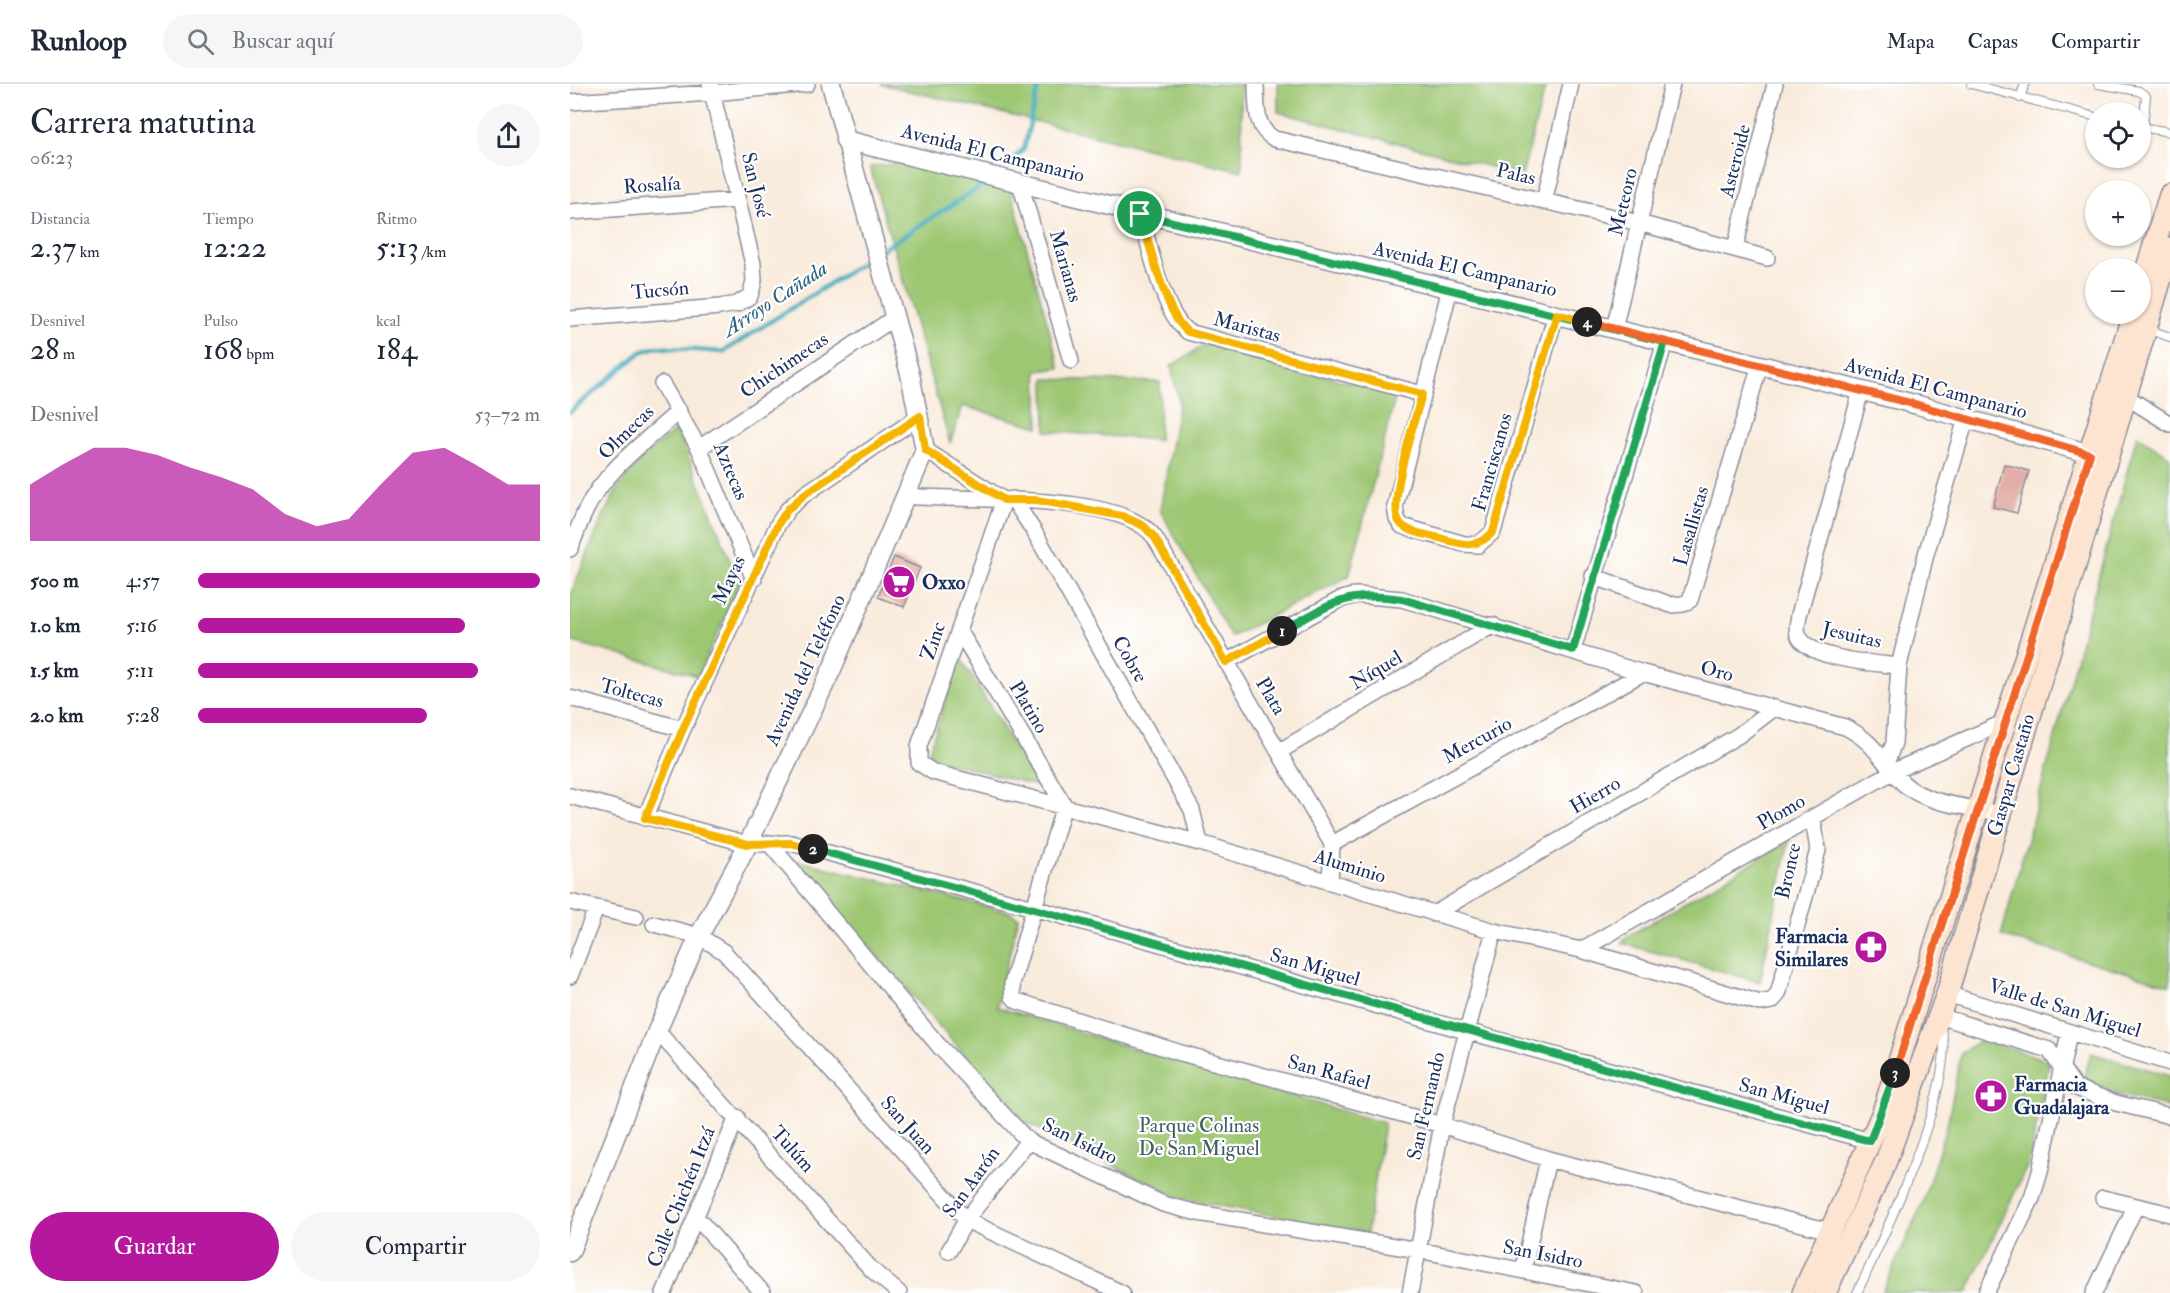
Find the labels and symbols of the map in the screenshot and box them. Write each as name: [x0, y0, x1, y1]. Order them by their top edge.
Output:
street label: Avenida El Campanario: [898, 118, 1087, 189]
street label: Asteroide: [1714, 122, 1756, 201]
street label: San José: [736, 150, 776, 221]
street label: Palas: [1494, 157, 1538, 191]
street label: Meteoro: [1603, 166, 1643, 238]
street label: Rosalía: [622, 170, 682, 199]
pin: [1114, 188, 1165, 239]
street label: Marianas: [1044, 227, 1088, 305]
street label: Avenida El Campanario: [1369, 235, 1559, 303]
water label: Arroyo Cañada: [716, 255, 833, 344]
street label: Tucsón: [630, 275, 690, 305]
street label: Maristas: [1211, 306, 1284, 348]
pin: 4: [1572, 307, 1602, 337]
street label: Chichimecas: [735, 326, 833, 404]
street label: Avenida El Campanario: [1841, 351, 2030, 425]
street label: Olmecas: [593, 399, 659, 465]
street label: Franciscanos: [1466, 410, 1518, 514]
street label: Aztecas: [707, 437, 754, 504]
street label: Lasallistas: [1668, 483, 1714, 569]
street label: Mayas: [707, 551, 751, 608]
supermarket icon: Oxxo: [881, 564, 917, 600]
place label: Oxxo: [922, 570, 966, 595]
street label: Avenida del Teléfono: [759, 590, 851, 751]
pin: 1: [1267, 616, 1297, 646]
street label: Jesuitas: [1819, 616, 1884, 654]
street label: Zinc: [915, 619, 951, 663]
street label: Cobre: [1107, 631, 1153, 687]
street label: Níquel: [1345, 645, 1407, 695]
street label: Oro: [1698, 655, 1736, 687]
street label: Toltecas: [597, 673, 667, 713]
street label: Plata: [1250, 673, 1292, 720]
street label: Platino: [1004, 676, 1054, 738]
street label: Mercurio: [1438, 711, 1516, 769]
street label: Gaspar Castaño: [1982, 711, 2041, 839]
street label: Hierro: [1565, 771, 1625, 819]
street label: Plomo: [1752, 788, 1810, 836]
pin: 2: [798, 834, 828, 864]
street label: Bronce: [1769, 841, 1807, 901]
street label: Aluminio: [1310, 843, 1389, 889]
place label: Farmacia Similares: [1775, 924, 1849, 972]
pharmacy icon: Farmacia Similares: [1853, 929, 1889, 965]
street label: San Miguel: [1267, 942, 1363, 992]
street label: Valle de San Miguel: [1986, 973, 2144, 1043]
street label: San Rafael: [1285, 1049, 1373, 1095]
street label: San Fernando: [1401, 1050, 1451, 1162]
pin: 3: [1880, 1058, 1910, 1088]
street label: San Miguel: [1736, 1072, 1832, 1120]
place label: Farmacia Guadalajara: [2014, 1072, 2110, 1120]
pharmacy icon: Farmacia Guadalajara: [1973, 1078, 2009, 1114]
street label: San Juan: [875, 1090, 941, 1160]
street label: San Isidro: [1038, 1112, 1122, 1170]
park label: Parque Colinas De San Miguel: [1138, 1113, 1260, 1161]
street label: Tulúm: [766, 1121, 821, 1178]
street label: Calle Chichén Itzá: [641, 1122, 721, 1271]
street label: San Aarón: [937, 1141, 1005, 1223]
street label: San Isidro: [1501, 1234, 1585, 1274]

